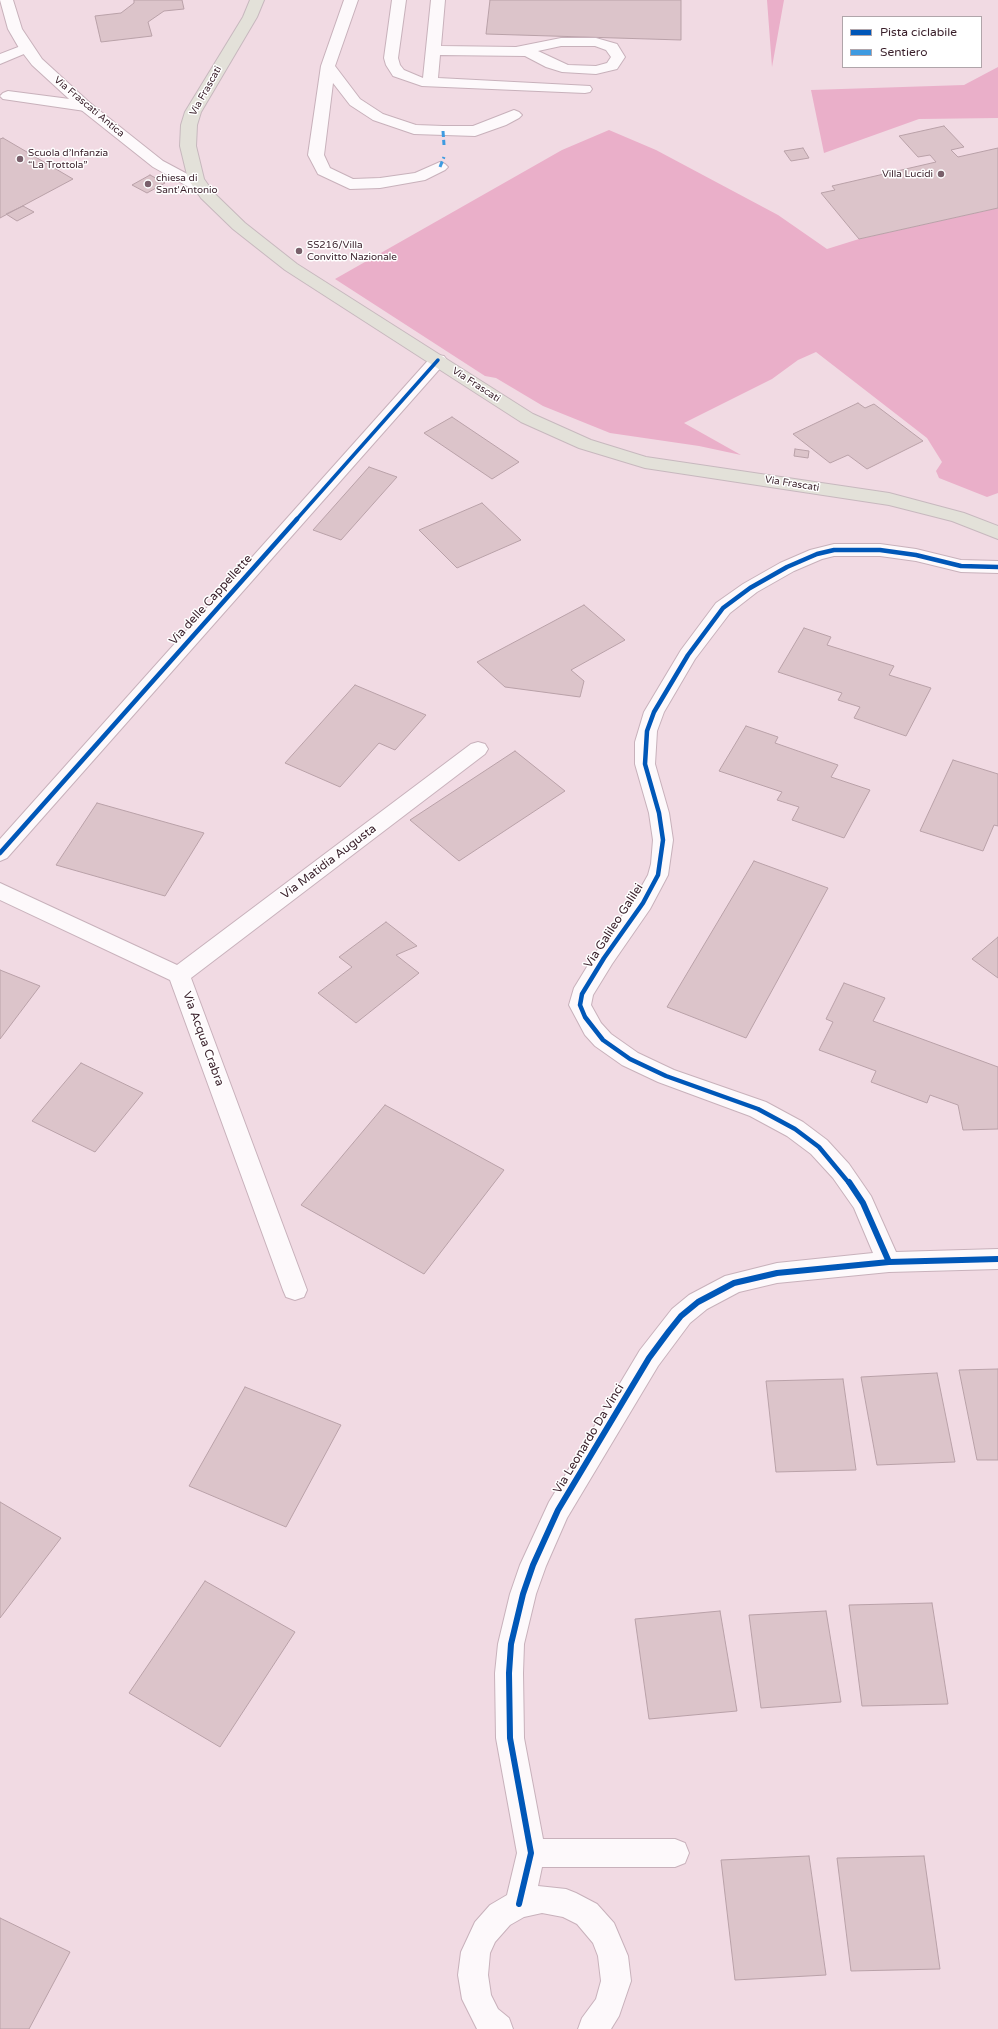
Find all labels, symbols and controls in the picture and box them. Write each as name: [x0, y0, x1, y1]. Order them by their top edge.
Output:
legend: [842, 16, 982, 68]
text: Pista ciclabile: [880, 25, 957, 39]
text: Sentiero: [880, 45, 927, 59]
street label: Via Frascati: [187, 64, 225, 118]
street label: Via Frascati Antica: [51, 74, 127, 140]
place label: Scuola d’Infanzia “La Trottola”: [28, 147, 108, 170]
marker: Scuola d’Infanzia “La Trottola”: [15, 154, 25, 164]
place label: Villa Lucidi: [882, 168, 933, 180]
marker: Villa Lucidi: [936, 169, 946, 179]
place label: chiesa di Sant'Antonio: [156, 172, 218, 196]
marker: chiesa di Sant'Antonio: [143, 179, 153, 189]
place label: SS216/Villa Convitto Nazionale: [307, 239, 397, 262]
marker: SS216/Villa Convitto Nazionale: [294, 246, 304, 256]
street label: Via Frascati: [450, 365, 502, 405]
street label: Via Frascati: [764, 474, 820, 494]
street label: Via delle Cappellette: [167, 552, 255, 648]
street label: Via Matidia Augusta: [279, 822, 379, 902]
street label: Via Galileo Galilei: [581, 881, 647, 971]
street label: Via Acqua Crabra: [179, 990, 227, 1088]
street label: Via Leonardo Da Vinci: [551, 1382, 627, 1496]

